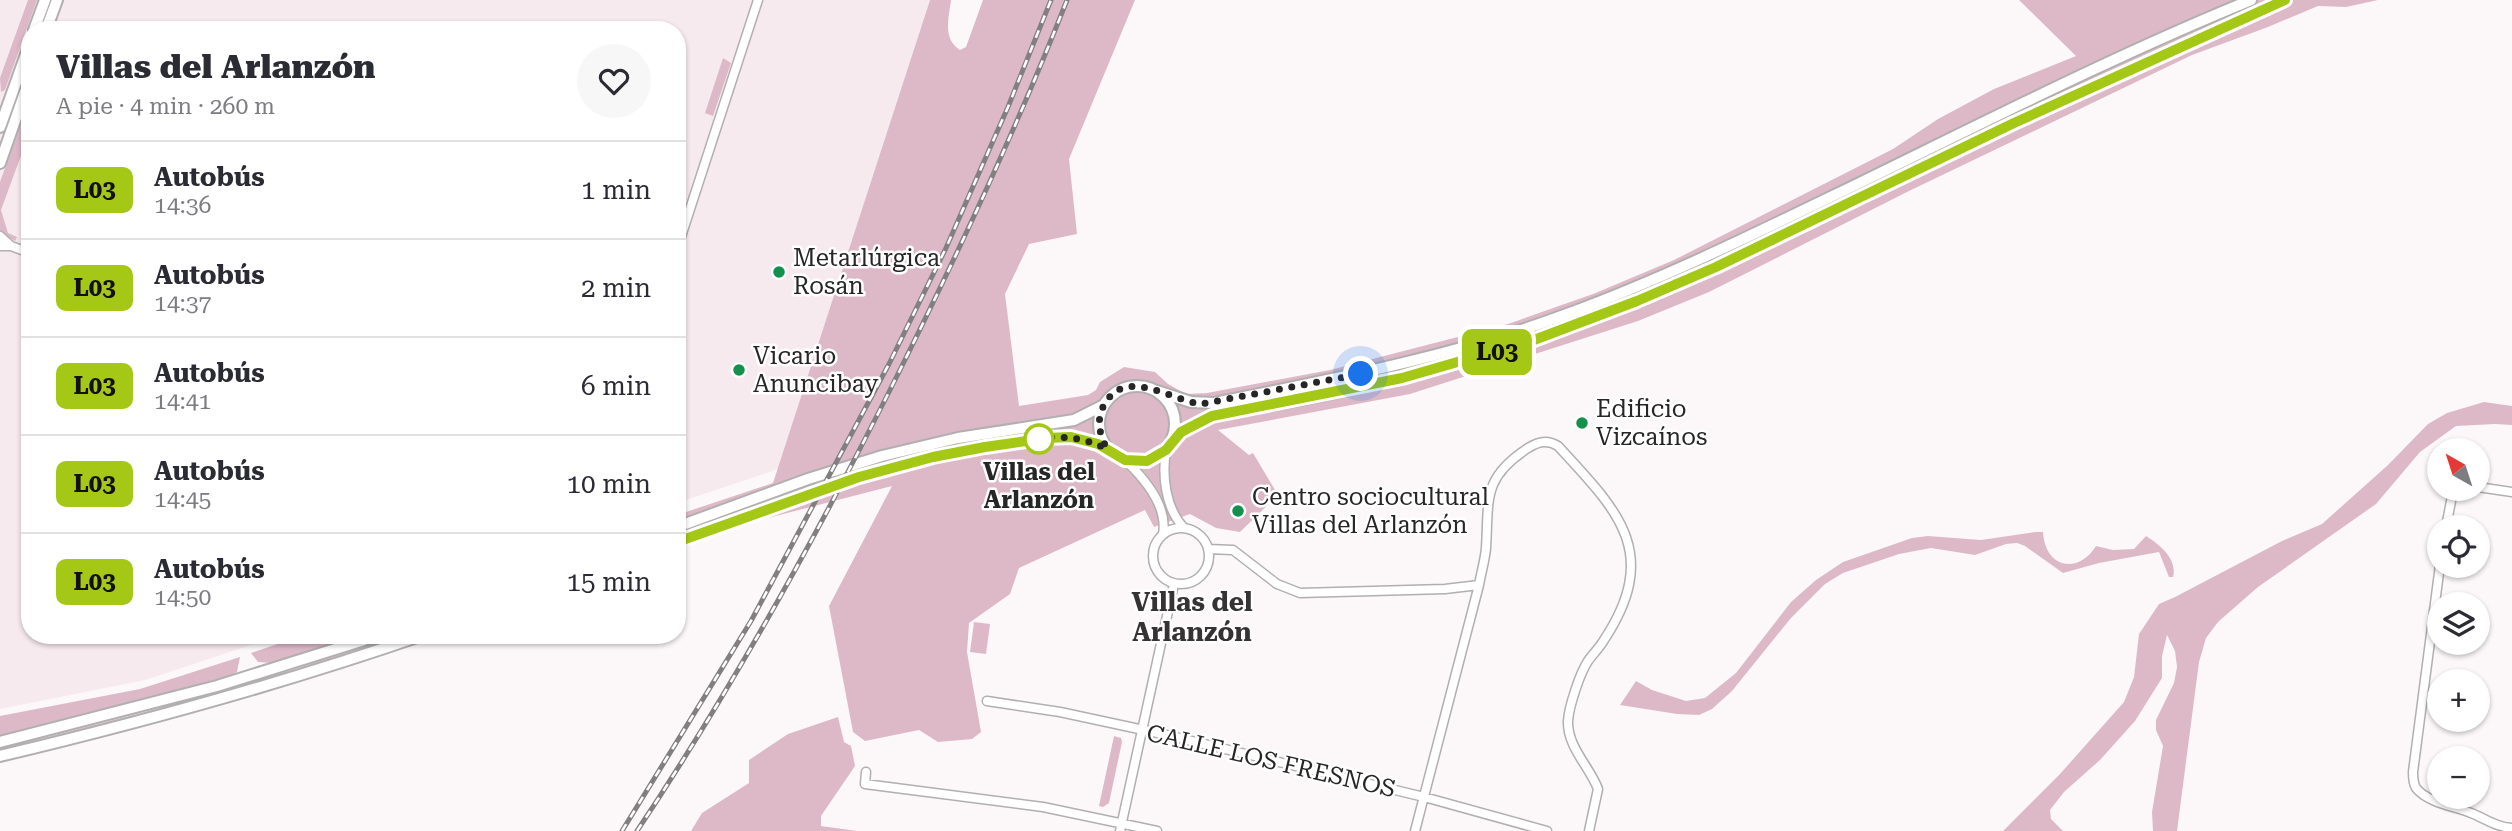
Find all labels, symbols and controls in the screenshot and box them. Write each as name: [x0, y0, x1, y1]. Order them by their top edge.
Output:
button: heart: [577, 44, 651, 118]
text: Villas del Arlanzón: [56, 47, 376, 86]
text: A pie · 4 min · 260 m: [56, 93, 275, 120]
text: Autobús: [154, 162, 265, 192]
text: 1 min: [581, 175, 651, 205]
text: L03: [73, 176, 116, 204]
text: 14:36: [154, 192, 211, 219]
place label: Metarlúrgica Rosán: [793, 244, 940, 300]
text: Autobús: [154, 260, 265, 290]
marker: Metarlúrgica Rosán: [771, 264, 787, 280]
text: 2 min: [581, 273, 651, 303]
text: L03: [73, 274, 116, 302]
text: 14:37: [154, 290, 211, 317]
line badge: L03: [1457, 329, 1537, 375]
text: L03: [1476, 338, 1518, 366]
place label: Vicario Anuncibay: [753, 342, 879, 398]
your location: [1343, 356, 1378, 391]
text: Autobús: [154, 358, 265, 388]
marker: Vicario Anuncibay: [731, 362, 747, 378]
text: 6 min: [581, 371, 651, 401]
text: L03: [73, 372, 116, 400]
text: 14:41: [154, 388, 211, 415]
place label: Edificio Vizcaínos: [1596, 395, 1707, 451]
marker: Edificio Vizcaínos: [1574, 415, 1590, 431]
marker: Villas del Arlanzón: [1024, 424, 1054, 454]
north arrow: [2427, 438, 2490, 500]
map controls: [2427, 438, 2490, 809]
text: Autobús: [154, 456, 265, 486]
place label: Villas del Arlanzón: [983, 458, 1095, 514]
text: 10 min: [567, 469, 651, 499]
text: L03: [73, 470, 116, 498]
place label: Centro sociocultural Villas del Arlanzón: [1252, 483, 1489, 539]
text: 14:45: [154, 486, 211, 513]
marker: Centro sociocultural Villas del Arlanzón: [1230, 503, 1246, 519]
button: locate: [2427, 515, 2490, 578]
text: Autobús: [154, 554, 265, 584]
text: 15 min: [567, 567, 651, 597]
text: L03: [73, 568, 116, 596]
text: 14:50: [154, 584, 211, 611]
district label: Villas del Arlanzón: [1131, 587, 1253, 647]
button: layers: [2427, 592, 2490, 655]
button: +: [2427, 669, 2490, 732]
street label: CALLE LOS FRESNOS: [1144, 719, 1398, 803]
button: −: [2427, 746, 2490, 809]

